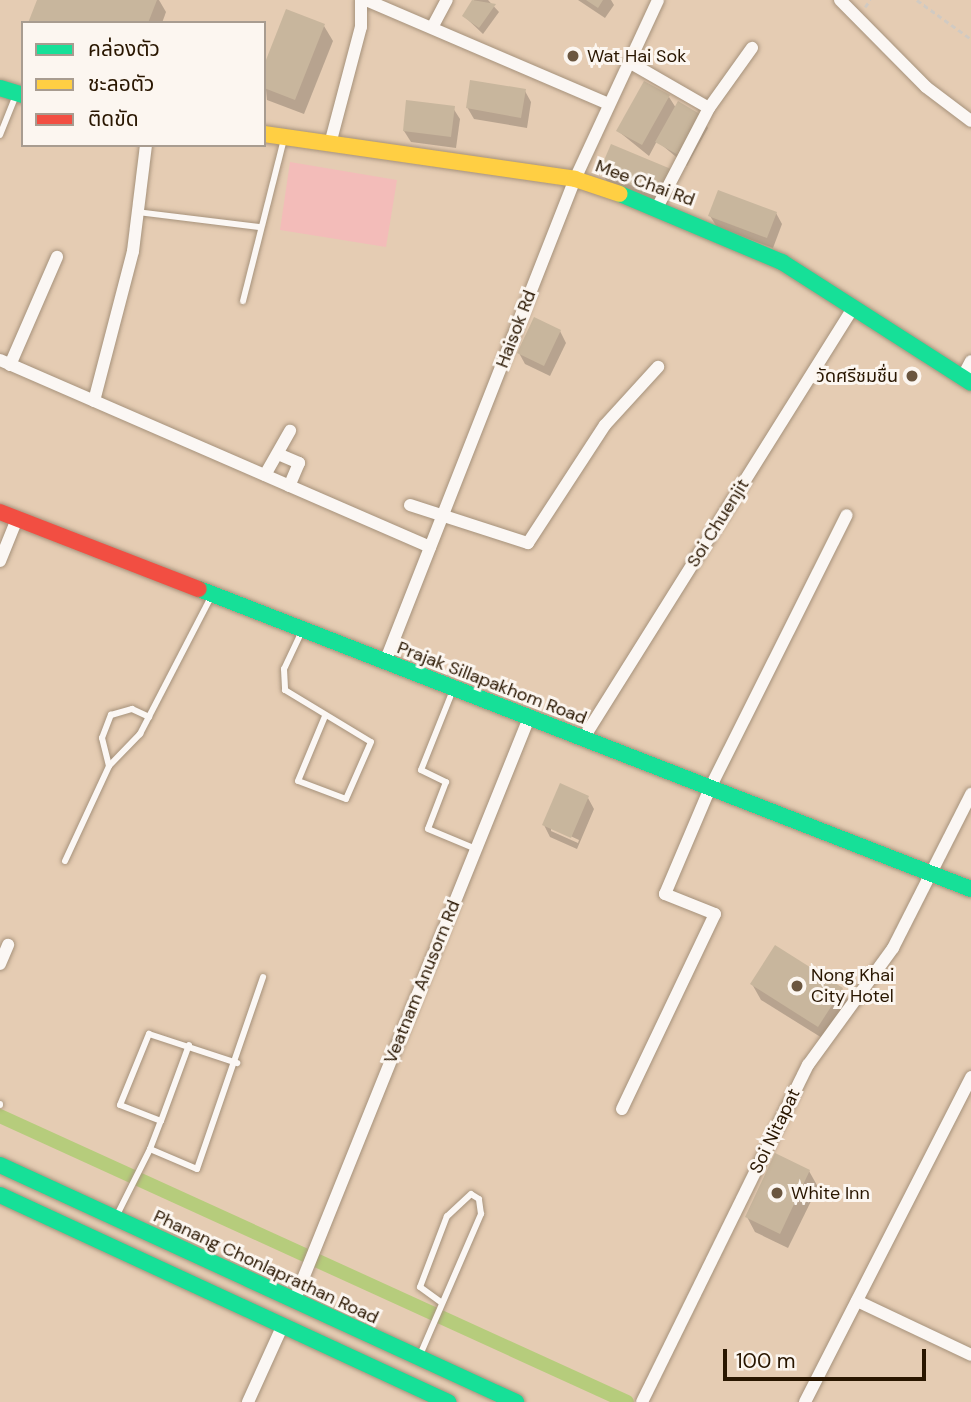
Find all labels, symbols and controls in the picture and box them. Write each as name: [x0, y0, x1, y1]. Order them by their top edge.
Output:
legend: [21, 21, 266, 147]
text: คล่องตัว: [88, 35, 160, 63]
place label: Wat Hai Sok: [587, 45, 686, 67]
marker: Wat Hai Sok: [565, 48, 581, 64]
text: ชะลอตัว: [88, 70, 154, 98]
text: ติดขัด: [88, 105, 139, 133]
street label: Mee Chai Rd: [592, 155, 698, 211]
street label: Haisok Rd: [491, 287, 541, 371]
place label: วัดศรีชมชื่น: [816, 365, 898, 387]
marker: วัดศรีชมชื่น: [904, 368, 920, 384]
street label: Soi Chuenjit: [682, 475, 754, 571]
street label: Prajak Sillapakhom Road: [394, 637, 590, 729]
street label: Veatnam Anusorn Rd: [379, 897, 465, 1067]
place label: Nong Khai City Hotel: [811, 965, 894, 1007]
marker: Nong Khai City Hotel: [789, 978, 805, 994]
street label: Soi Nitapat: [745, 1085, 805, 1177]
place label: White Inn: [791, 1182, 870, 1204]
marker: White Inn: [769, 1185, 785, 1201]
street label: Phanang Chonlaprathan Road: [150, 1205, 382, 1329]
scale bar: [726, 1336, 929, 1380]
text: 100 m: [736, 1347, 796, 1375]

